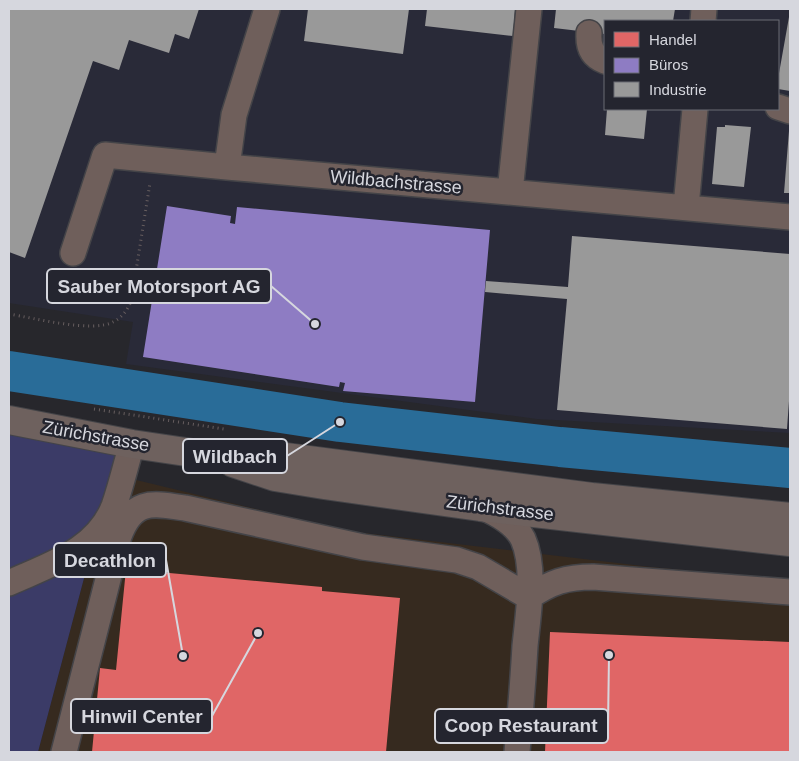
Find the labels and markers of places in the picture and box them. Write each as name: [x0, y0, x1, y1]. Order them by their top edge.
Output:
callout: Sauber Motorsport AG: [47, 269, 271, 303]
callout: Wildbach: [183, 439, 287, 473]
callout: Decathlon: [54, 543, 166, 577]
callout: Hinwil Center: [71, 699, 212, 733]
callout: Coop Restaurant: [435, 709, 608, 743]

